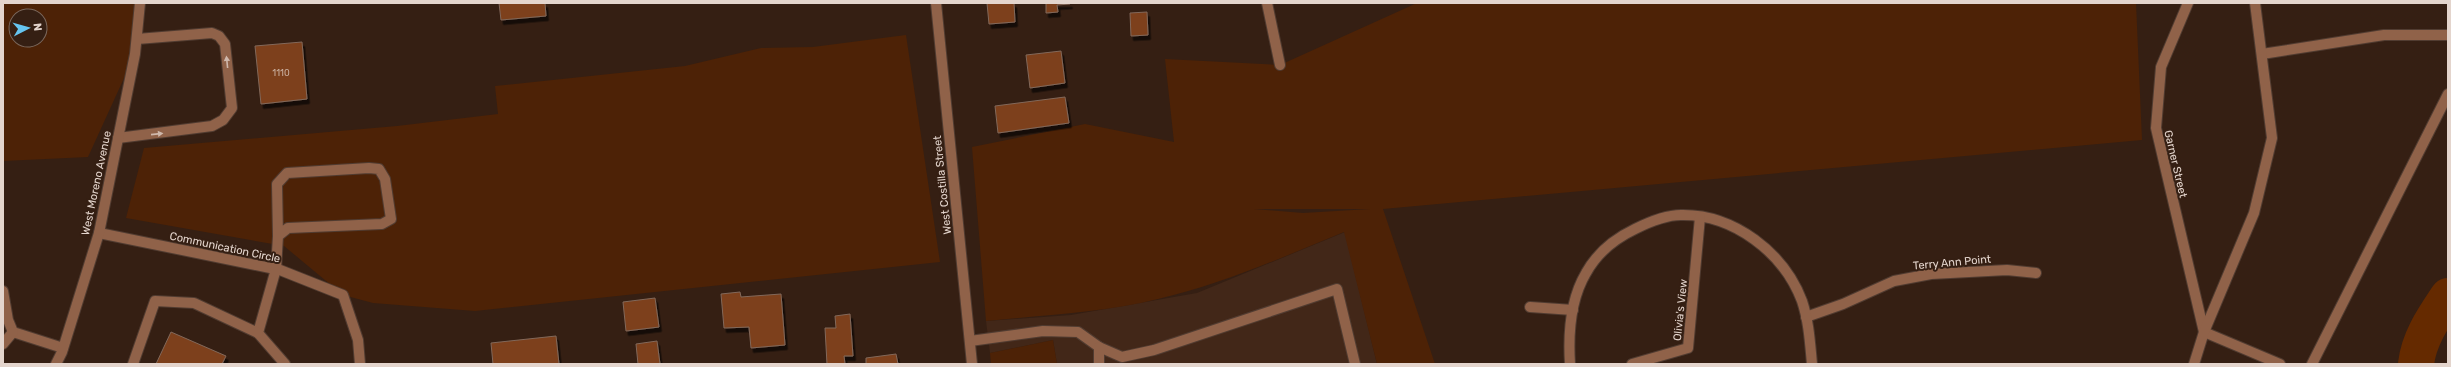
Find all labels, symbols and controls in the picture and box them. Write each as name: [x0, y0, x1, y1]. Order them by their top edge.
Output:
north arrow: [8, 8, 48, 48]
text: N: [31, 22, 44, 32]
one-way arrow: [224, 56, 230, 68]
house number: 1110: [272, 68, 290, 78]
street label: Garner Street: [2161, 129, 2190, 200]
street label: West Moreno Avenue: [79, 130, 114, 237]
one-way arrow: [151, 131, 163, 137]
street label: West Costilla Street: [931, 134, 954, 235]
street label: Communication Circle: [168, 229, 281, 266]
street label: Terry Ann Point: [1912, 253, 1992, 272]
street label: Olivia's View: [1671, 278, 1690, 342]

